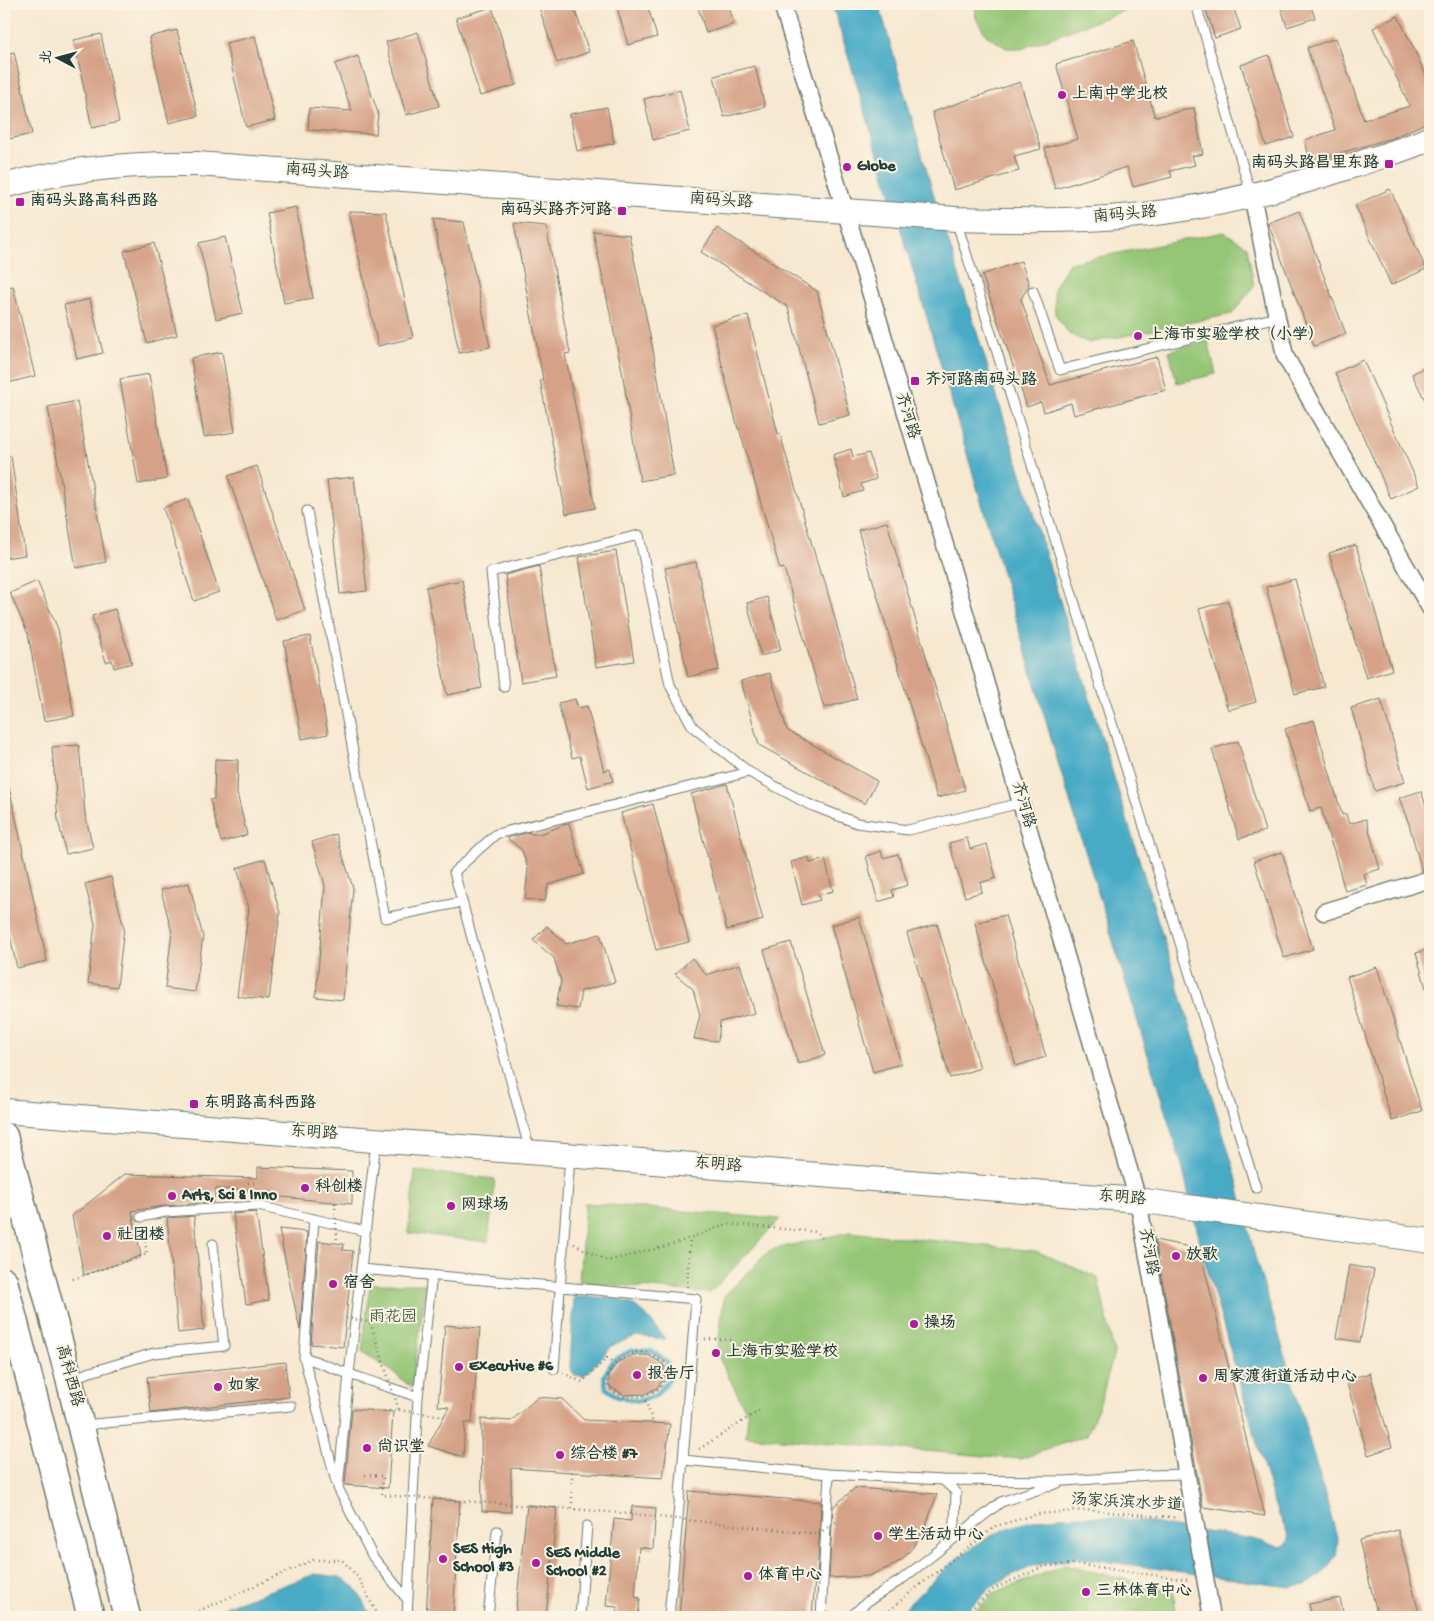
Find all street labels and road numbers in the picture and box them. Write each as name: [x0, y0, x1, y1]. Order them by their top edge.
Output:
street label: 南码头路: [284, 159, 350, 185]
street label: 南码头路: [688, 188, 754, 214]
street label: 南码头路: [1092, 202, 1158, 228]
street label: 齐河路: [890, 390, 924, 442]
street label: 齐河路: [1006, 779, 1040, 831]
street label: 东明路: [289, 1121, 339, 1145]
street label: 东明路: [693, 1152, 743, 1178]
street label: 东明路: [1097, 1185, 1147, 1211]
street label: 齐河路: [1133, 1226, 1162, 1277]
street label: 高科西路: [51, 1342, 87, 1409]
street label: 汤家浜滨水步道: [1071, 1490, 1184, 1516]

